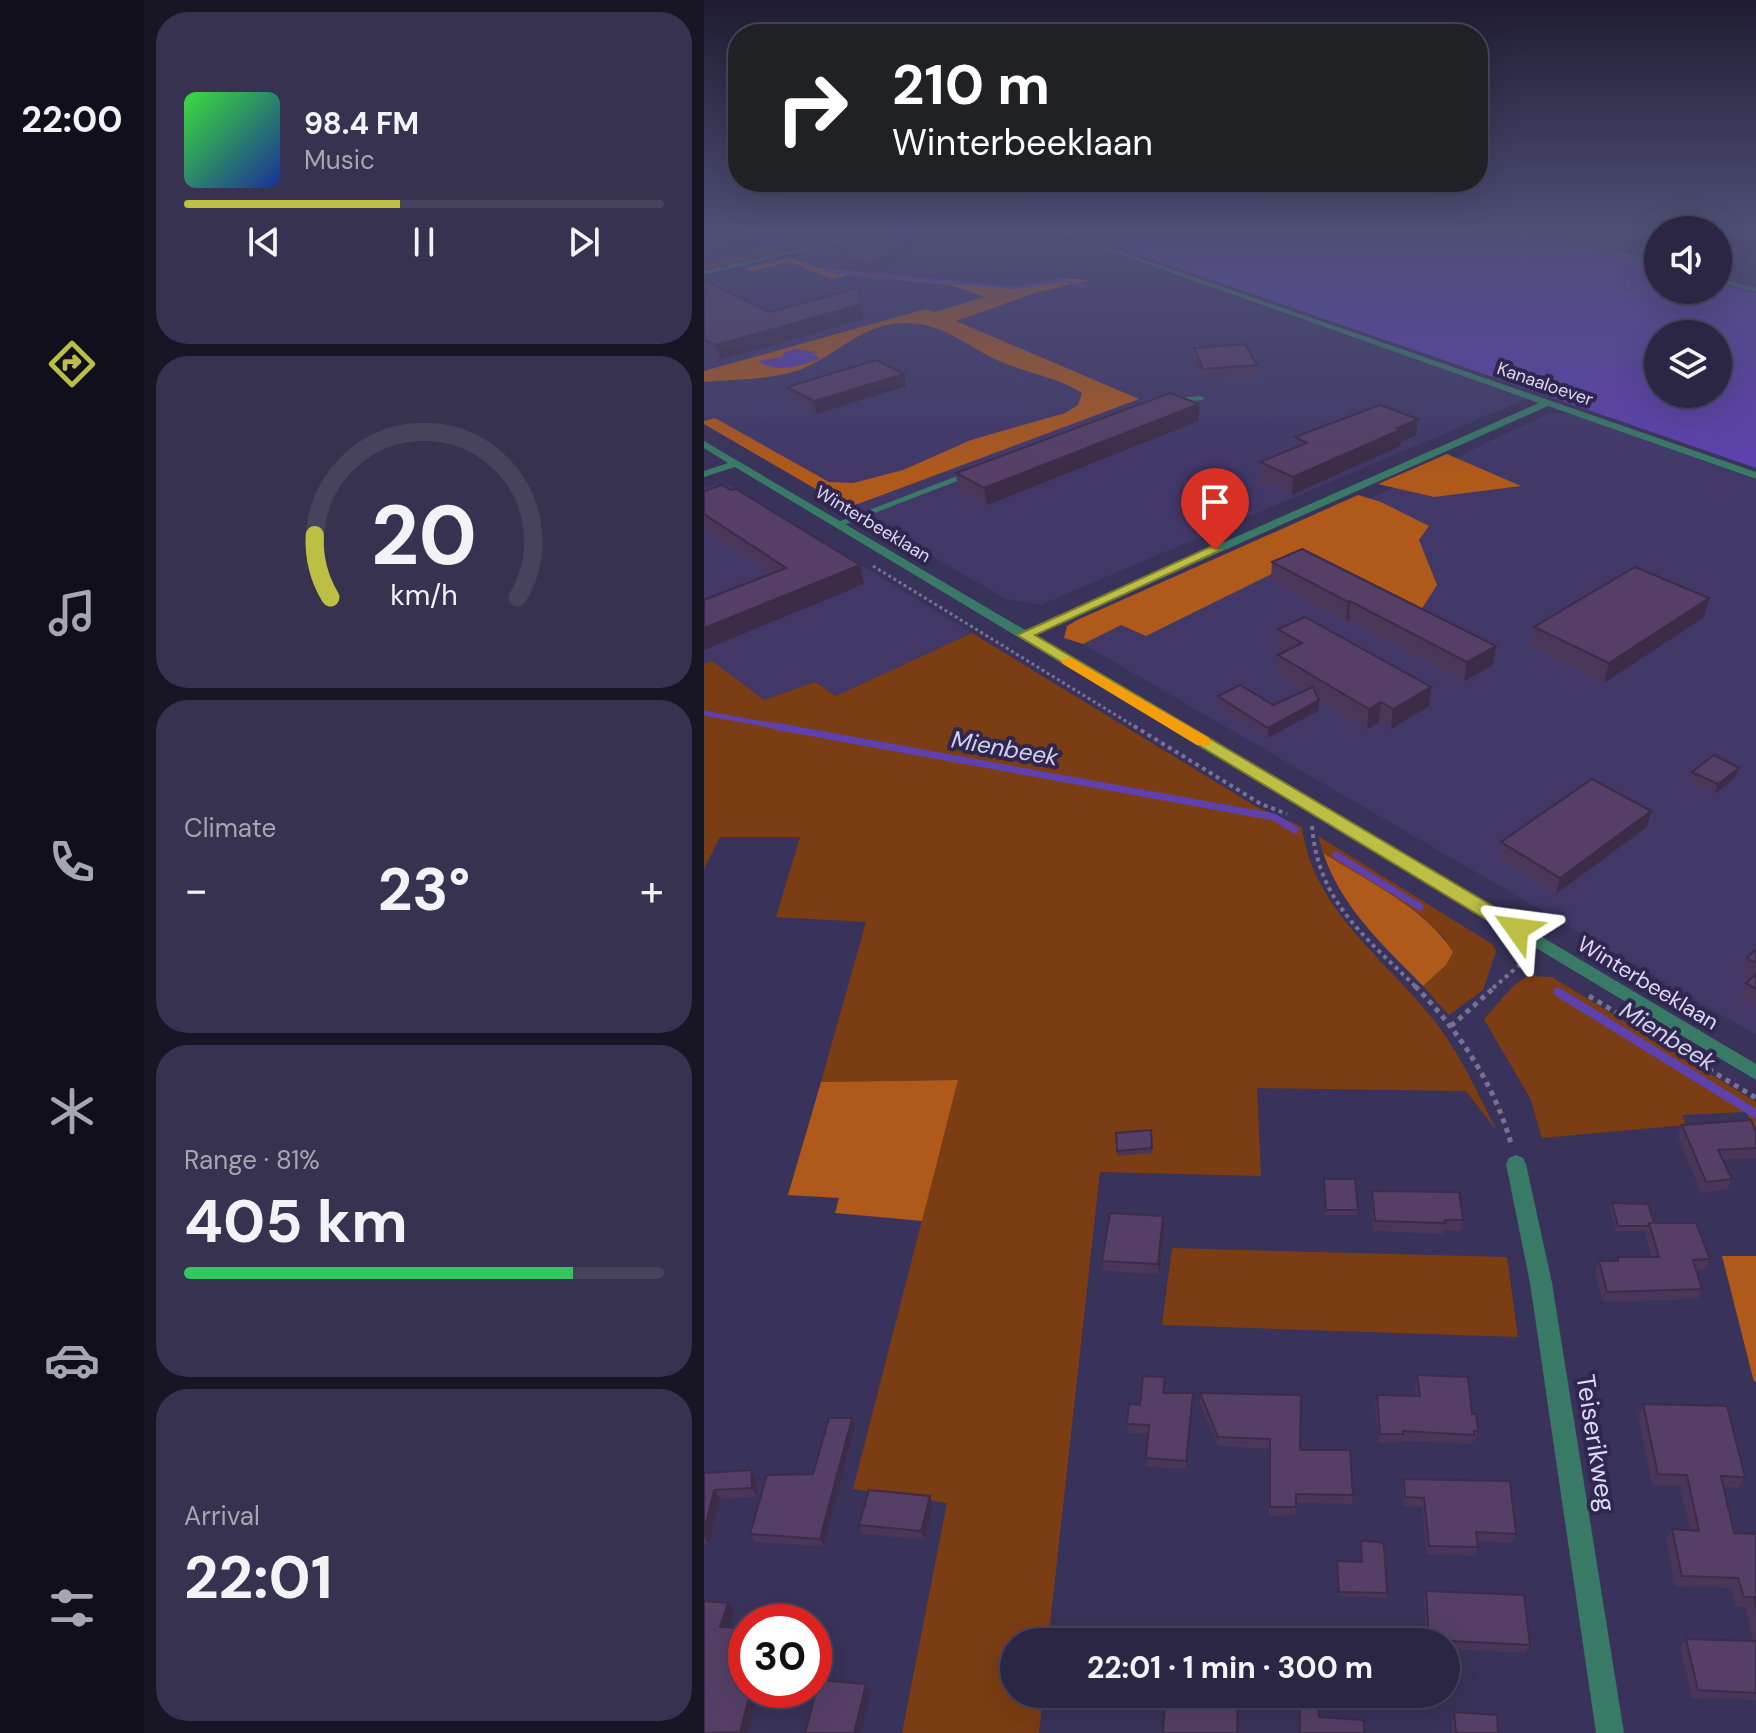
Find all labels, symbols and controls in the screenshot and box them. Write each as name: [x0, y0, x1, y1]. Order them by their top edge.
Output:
text: 210 m: [892, 48, 1050, 121]
icon: right: [760, 56, 864, 160]
text: 22:00: [21, 96, 123, 143]
text: 98.4 FM: [304, 104, 419, 143]
text: Winterbeeklaan: [892, 119, 1153, 166]
text: Music: [304, 143, 375, 177]
map controls: [1644, 216, 1732, 408]
button: sound: [1644, 216, 1732, 304]
icon: previous: [242, 220, 286, 264]
icon: pause: [402, 220, 446, 264]
icon: next: [562, 220, 606, 264]
button: layers: [1644, 320, 1732, 408]
icon: directions: [44, 336, 100, 392]
street label: Kanaaloever: [1494, 356, 1597, 412]
pin: [1181, 468, 1249, 550]
street label: Winterbeeklaan: [811, 480, 935, 568]
icon: arrive: [1193, 480, 1237, 524]
text: 20: [371, 481, 477, 590]
text: km/h: [390, 577, 458, 614]
icon: music: [44, 585, 100, 641]
water label: Mienbeek: [949, 723, 1062, 773]
text: Climate: [184, 811, 276, 845]
icon: phone: [44, 834, 100, 890]
text: 23°: [378, 850, 470, 929]
text: −: [184, 861, 208, 919]
text: +: [640, 861, 664, 919]
position arrow: [1475, 887, 1559, 971]
street label: Winterbeeklaan: [1572, 930, 1724, 1036]
water label: Mienbeek: [1614, 994, 1723, 1078]
icon: climate: [44, 1083, 100, 1139]
text: Range · 81%: [184, 1143, 320, 1177]
text: 405 km: [184, 1182, 408, 1261]
icon: car: [44, 1332, 100, 1388]
street label: Teiserikweg: [1568, 1372, 1624, 1514]
text: Arrival: [184, 1499, 260, 1533]
text: 22:01: [184, 1538, 333, 1617]
icon: filters: [44, 1580, 100, 1636]
speed limit sign: 30: [728, 1604, 832, 1708]
text: 22:01 · 1 min · 300 m: [1087, 1648, 1373, 1687]

